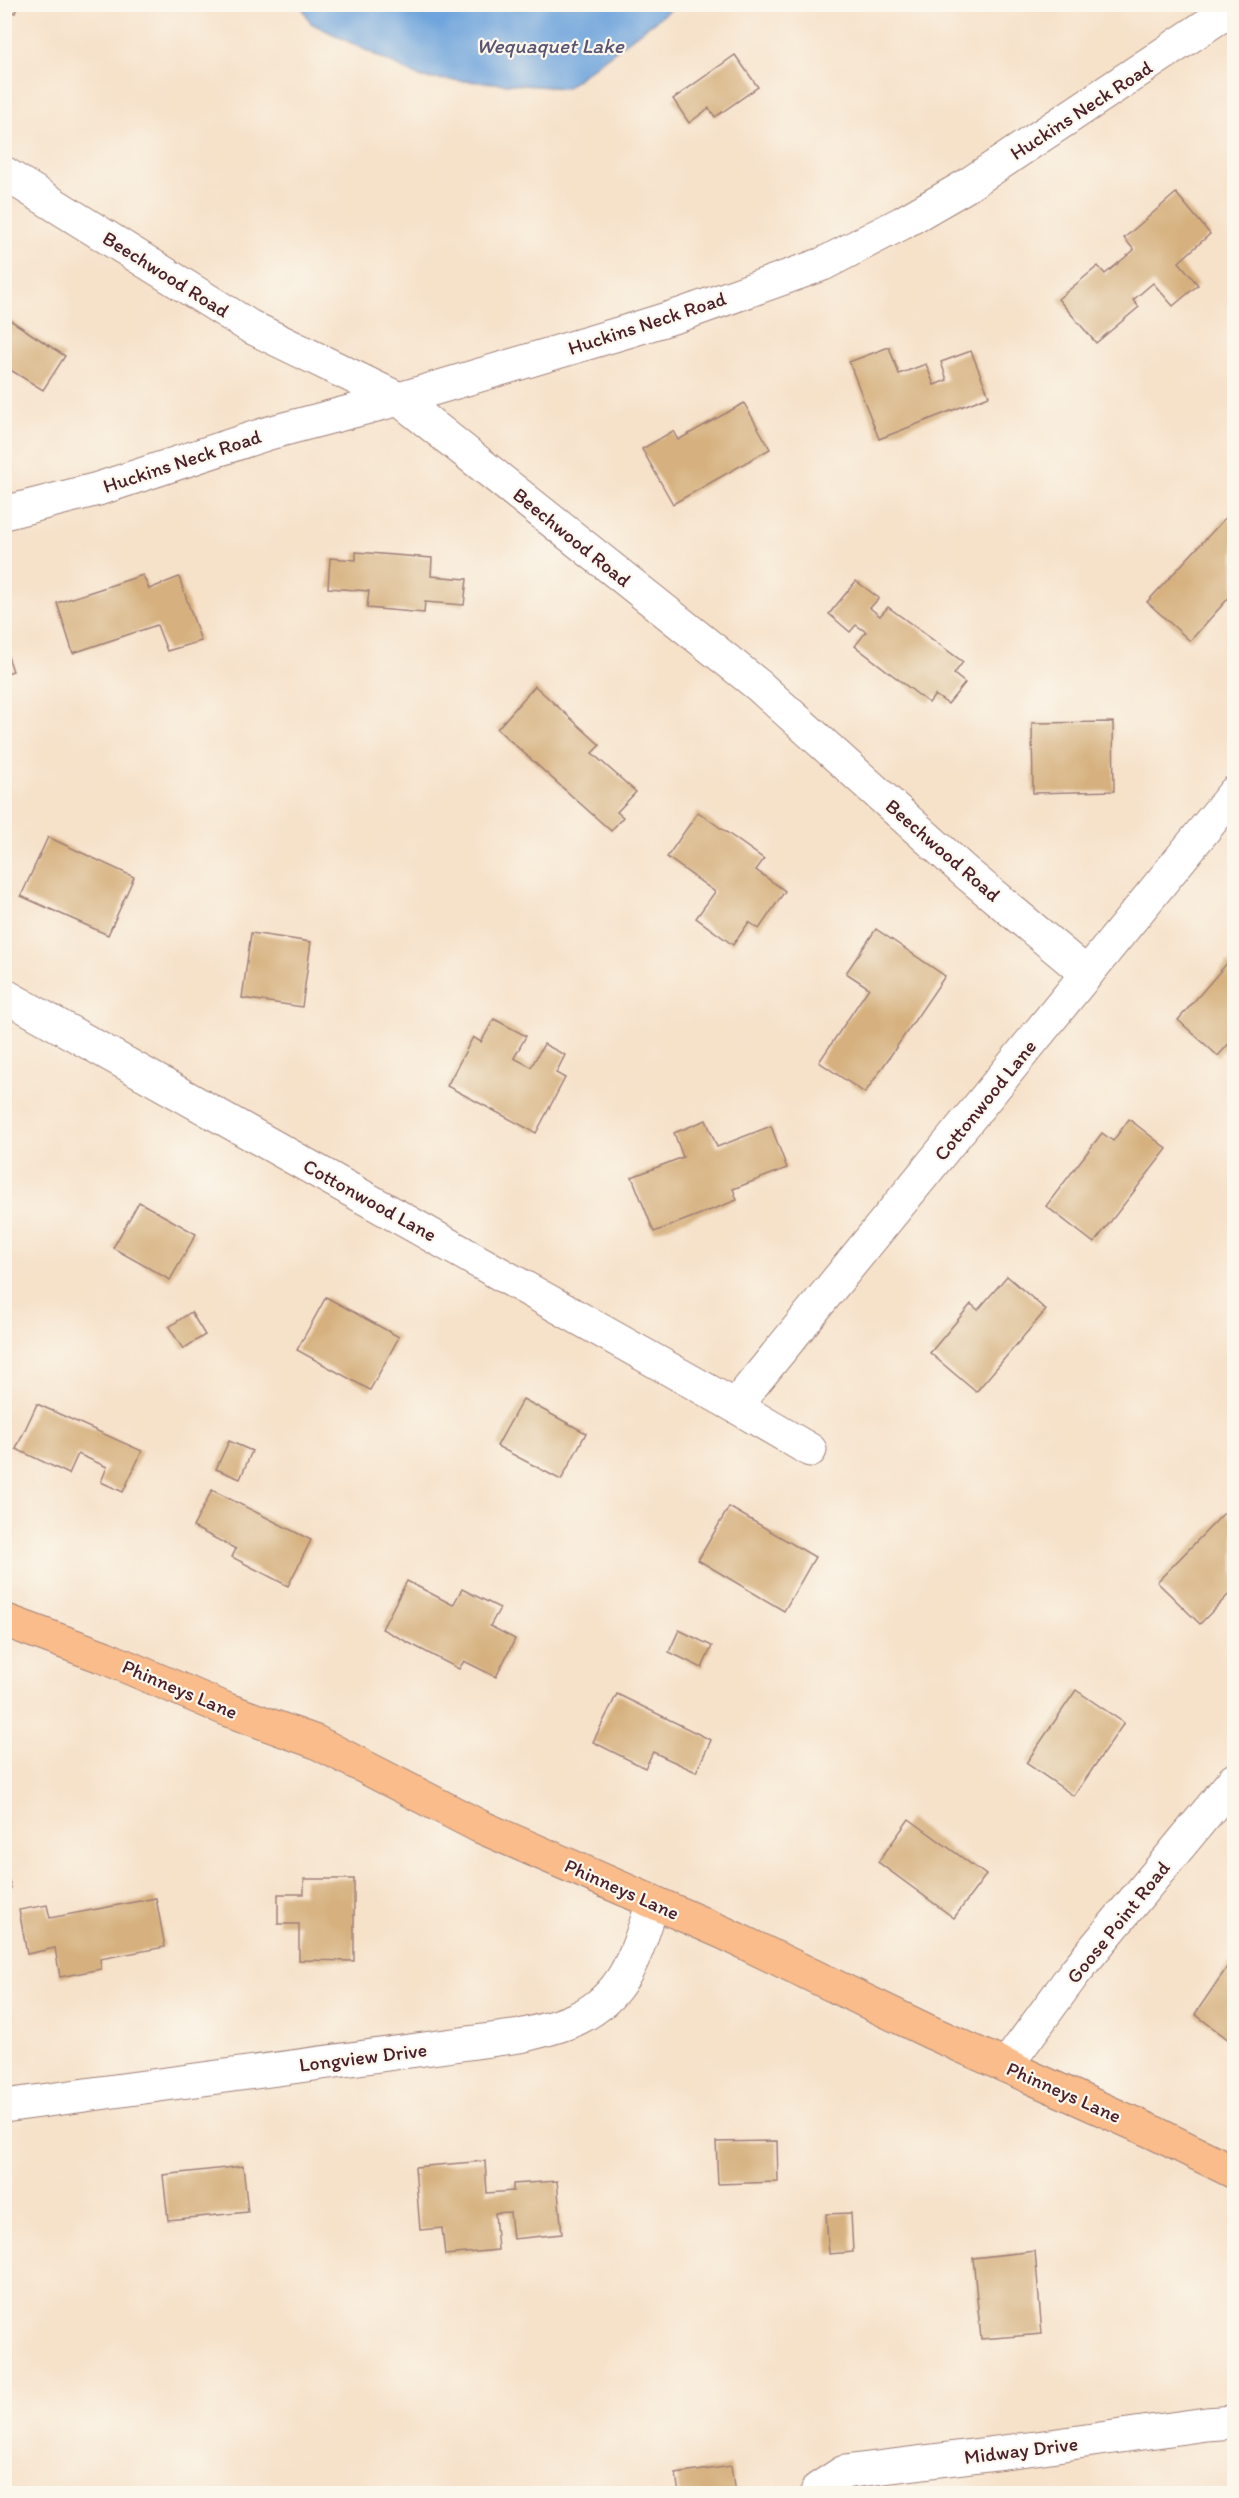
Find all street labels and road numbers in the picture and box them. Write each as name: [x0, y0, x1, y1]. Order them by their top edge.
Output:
street label: Huckins Neck Road: [1005, 55, 1157, 165]
street label: Beechwood Road: [98, 226, 234, 323]
street label: Huckins Neck Road: [565, 286, 729, 360]
street label: Huckins Neck Road: [100, 424, 264, 498]
street label: Beechwood Road: [508, 482, 636, 592]
street label: Beechwood Road: [881, 794, 1006, 907]
street label: Cottonwood Lane: [929, 1035, 1041, 1165]
street label: Cottonwood Lane: [299, 1153, 441, 1247]
street label: Phinneys Lane: [119, 1654, 241, 1724]
street label: Phinneys Lane: [561, 1853, 683, 1925]
street label: Goose Point Road: [1061, 1856, 1175, 1988]
street label: Longview Drive: [298, 2037, 428, 2077]
street label: Phinneys Lane: [1003, 2056, 1125, 2128]
street label: Midway Drive: [963, 2431, 1079, 2469]

